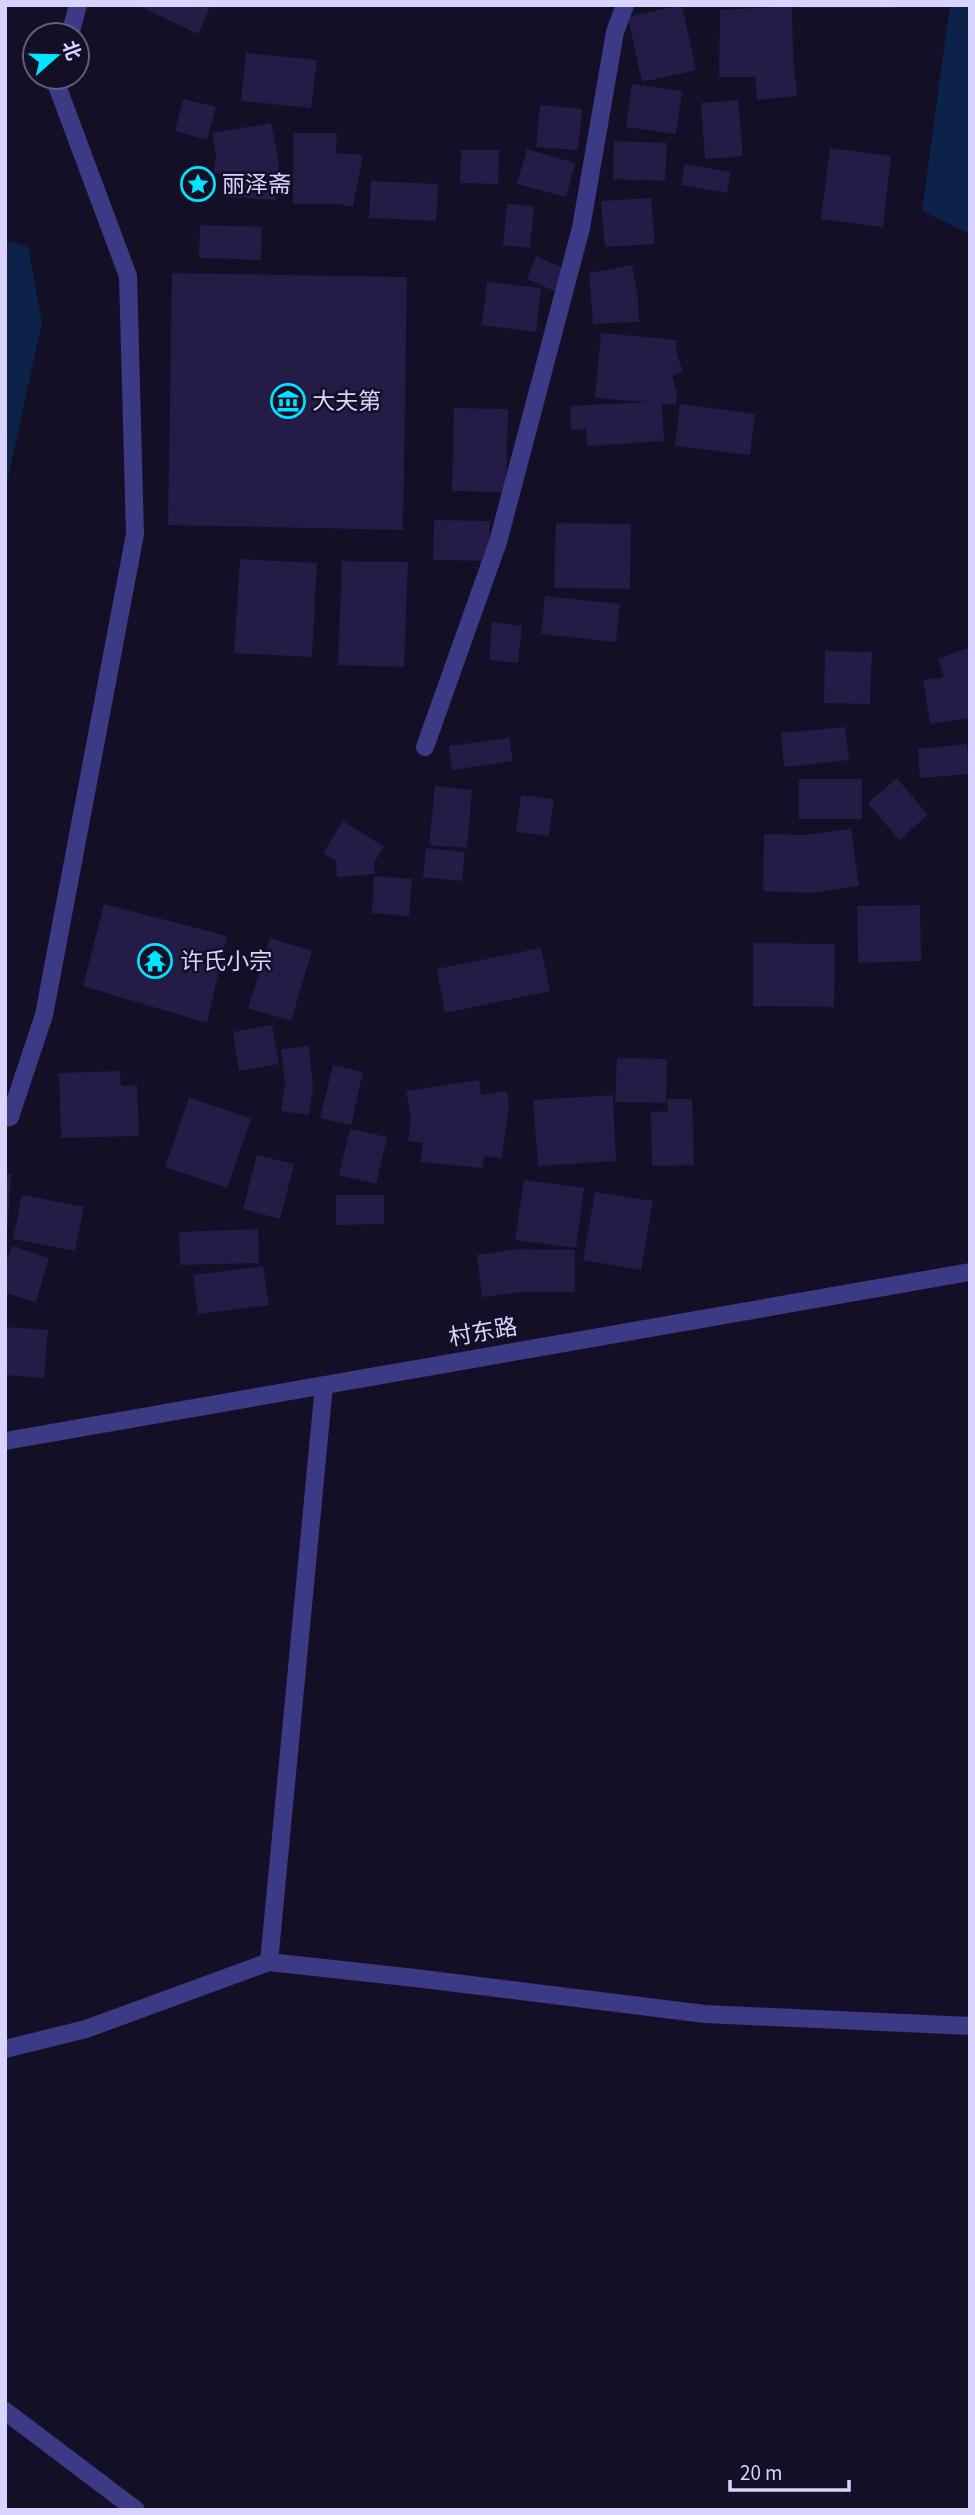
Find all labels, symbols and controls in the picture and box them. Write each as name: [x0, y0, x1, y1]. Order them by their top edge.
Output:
north arrow: [21, 21, 91, 91]
text: 北: [55, 37, 87, 64]
place icon: 丽泽斋: [179, 165, 217, 203]
place label: 丽泽斋: [222, 168, 291, 201]
museum icon: 大夫第: [269, 382, 307, 420]
place label: 大夫第: [312, 385, 381, 418]
temple icon: 许氏小宗: [136, 942, 174, 980]
place label: 许氏小宗: [180, 945, 272, 978]
street label: 村东路: [446, 1310, 520, 1354]
scale bar: [730, 2448, 849, 2492]
text: 20 m: [740, 2458, 782, 2488]

